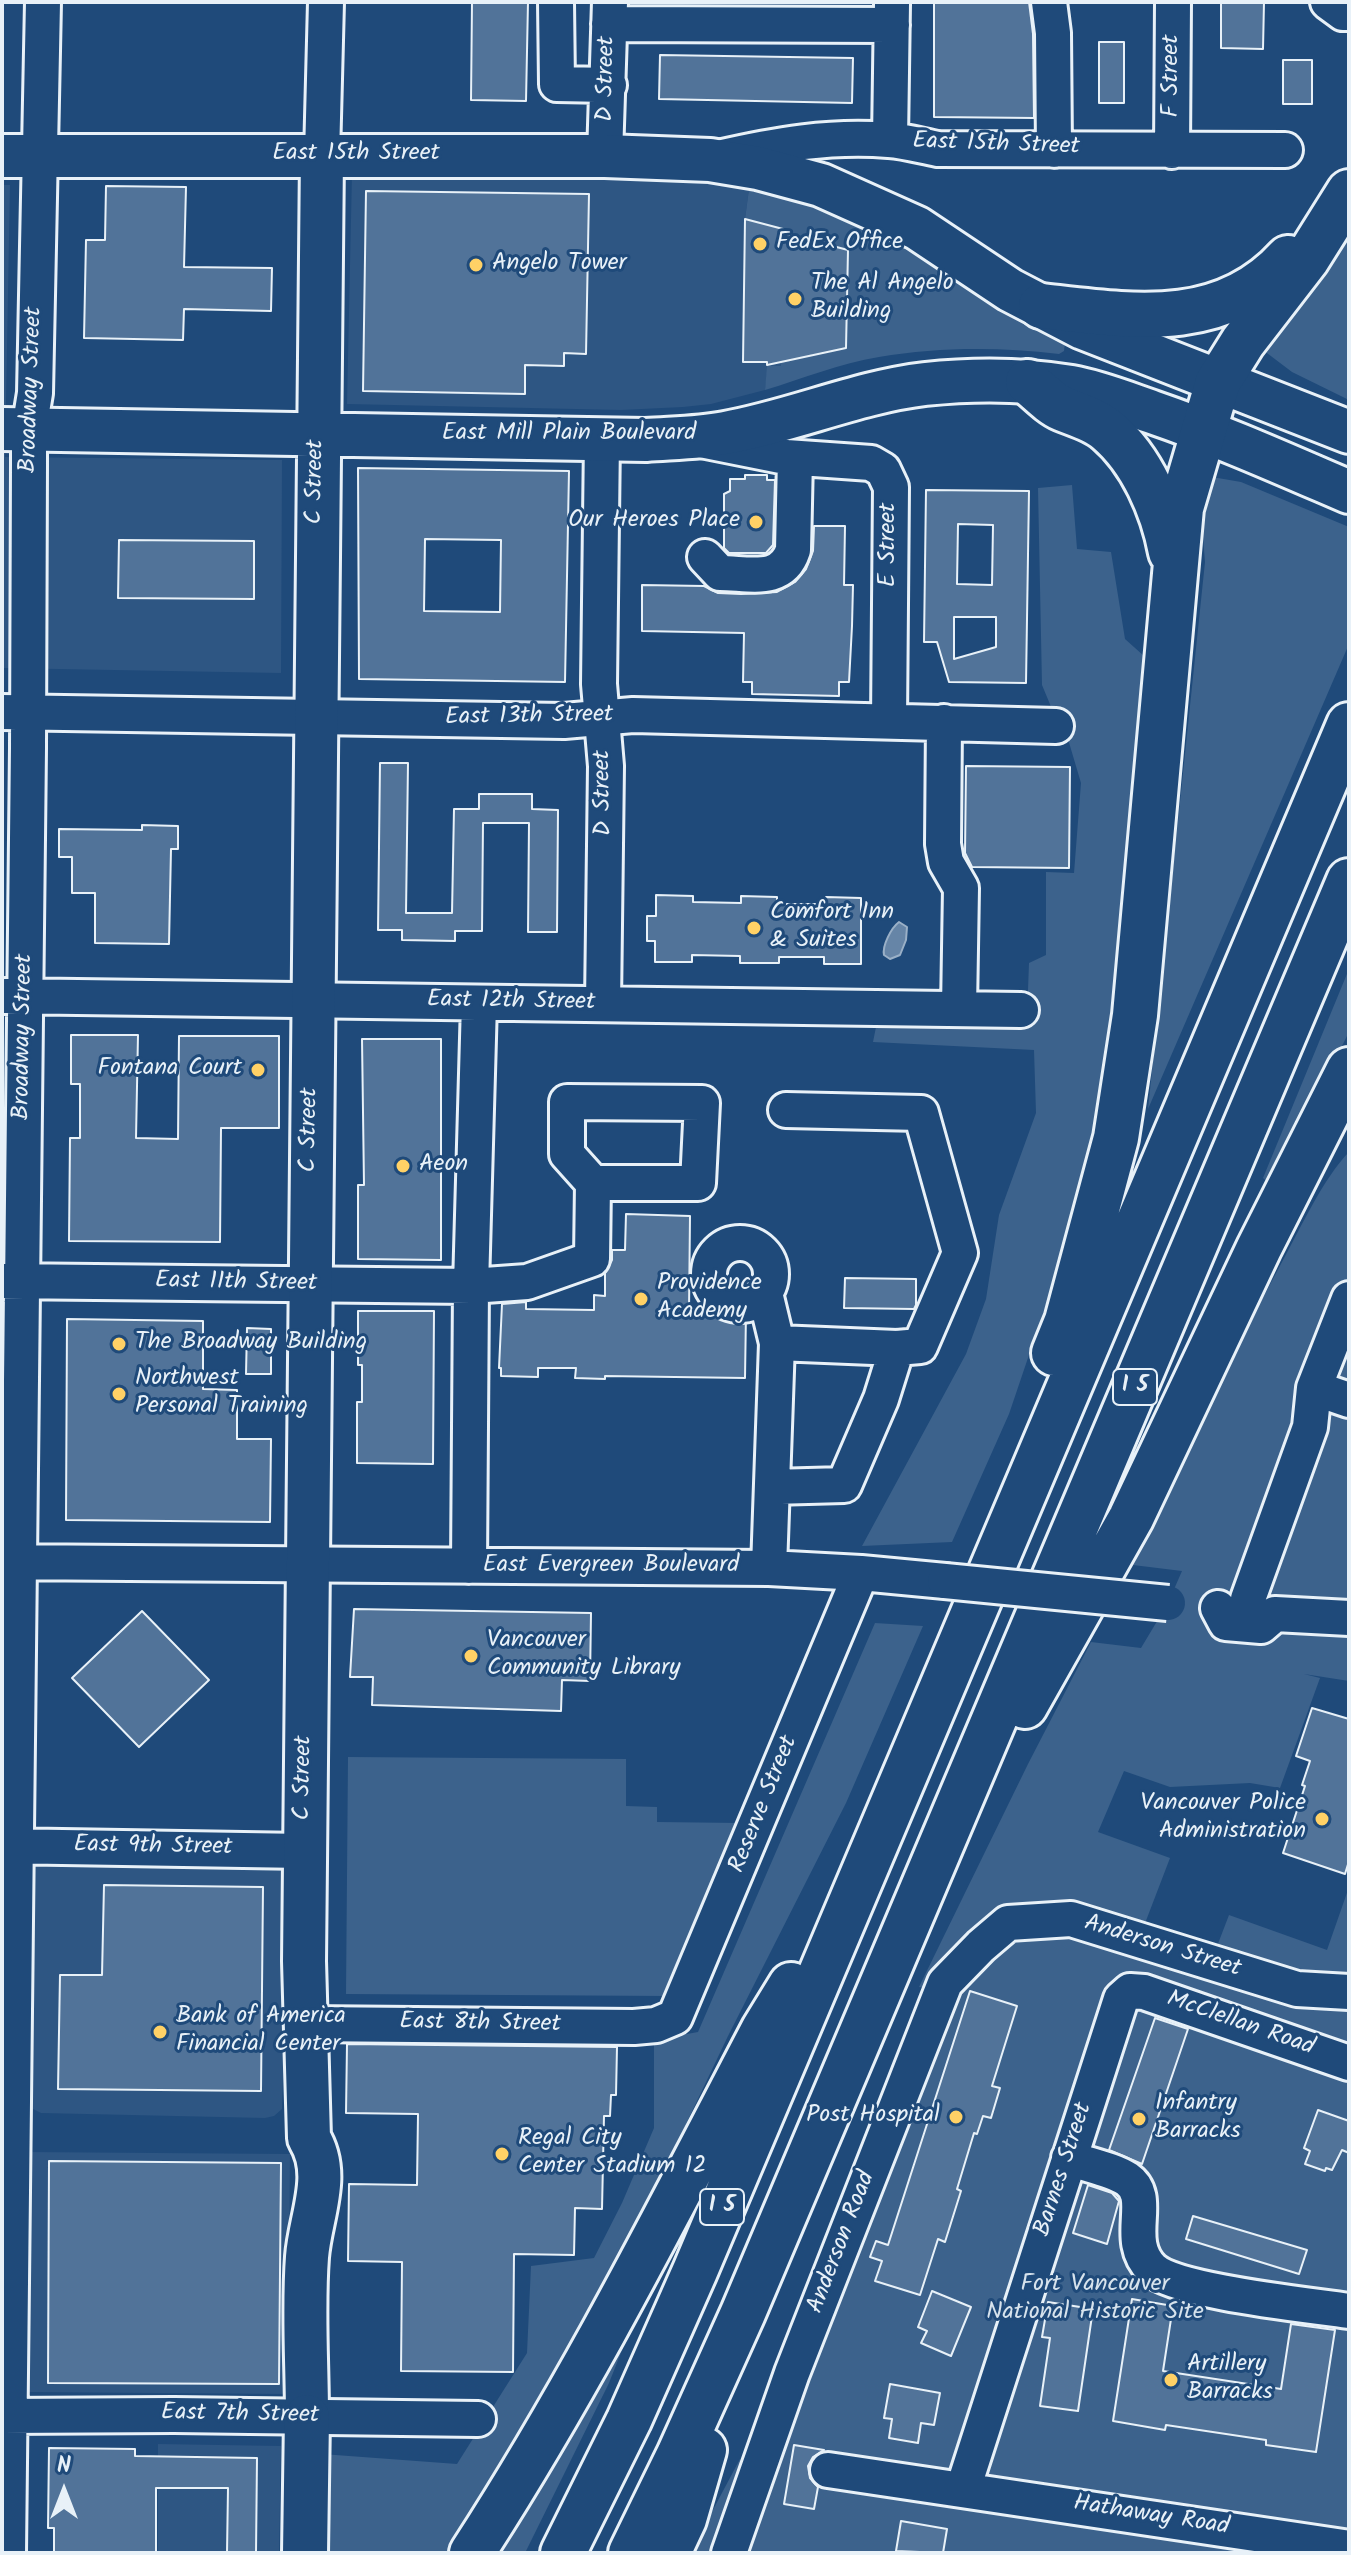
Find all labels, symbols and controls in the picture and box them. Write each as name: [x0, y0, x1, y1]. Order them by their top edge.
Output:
street label: F Street: [1159, 34, 1187, 118]
street label: D Street: [593, 36, 623, 122]
street label: East 15th Street: [912, 129, 1080, 163]
street label: East 15th Street: [272, 141, 440, 169]
place label: FedEx Office: [776, 230, 903, 258]
marker: FedEx Office: [751, 235, 769, 253]
place label: Angelo Tower: [492, 251, 627, 279]
marker: Angelo Tower: [467, 256, 485, 274]
place label: The Al Angelo Building: [811, 271, 954, 327]
marker: The Al Angelo Building: [786, 290, 804, 308]
street label: Broadway Street: [16, 306, 50, 474]
street label: East Mill Plain Boulevard: [442, 421, 696, 449]
street label: C Street: [302, 439, 332, 525]
street label: E Street: [876, 503, 904, 587]
place label: Our Heroes Place: [568, 508, 740, 536]
marker: Our Heroes Place: [747, 513, 765, 531]
street label: East 13th Street: [445, 702, 613, 734]
street label: D Street: [590, 750, 620, 836]
place label: Comfort Inn & Suites: [770, 900, 894, 956]
marker: Comfort Inn & Suites: [745, 919, 763, 937]
street label: Broadway Street: [9, 954, 41, 1120]
street label: East 12th Street: [426, 987, 596, 1019]
place label: Fontana Court: [98, 1056, 242, 1084]
marker: Fontana Court: [249, 1061, 267, 1079]
street label: C Street: [296, 1087, 326, 1173]
place label: Aeon: [419, 1152, 468, 1180]
marker: Aeon: [394, 1157, 412, 1175]
street label: East 11th Street: [155, 1268, 317, 1300]
place label: Providence Academy: [657, 1271, 762, 1327]
marker: Providence Academy: [632, 1290, 650, 1308]
place label: The Broadway Building: [135, 1330, 367, 1358]
marker: The Broadway Building: [110, 1335, 128, 1353]
place label: Northwest Personal Training: [135, 1366, 308, 1422]
road number: I 5: [1113, 1369, 1157, 1405]
marker: Northwest Personal Training: [110, 1385, 128, 1403]
street label: East Evergreen Boulevard: [483, 1553, 739, 1581]
place label: Vancouver Community Library: [487, 1628, 680, 1684]
marker: Vancouver Community Library: [462, 1647, 480, 1665]
street label: Reserve Street: [724, 1732, 806, 1878]
street label: C Street: [290, 1735, 320, 1821]
place label: Vancouver Police Administration: [1141, 1791, 1306, 1847]
marker: Vancouver Police Administration: [1313, 1810, 1331, 1828]
street label: East 9th Street: [73, 1832, 233, 1864]
street label: Anderson Street: [1080, 1910, 1244, 1986]
street label: McClellan Road: [1162, 1986, 1318, 2064]
place label: Bank of America Financial Center: [176, 2004, 346, 2060]
street label: East 8th Street: [399, 2009, 561, 2041]
marker: Bank of America Financial Center: [151, 2023, 169, 2041]
place label: Infantry Barracks: [1155, 2091, 1241, 2147]
street label: Barnes Street: [1030, 2100, 1100, 2240]
place label: Post Hospital: [806, 2103, 940, 2131]
marker: Post Hospital: [947, 2108, 965, 2126]
marker: Infantry Barracks: [1130, 2110, 1148, 2128]
place label: Regal City Center Stadium 12: [518, 2126, 706, 2182]
marker: Regal City Center Stadium 12: [493, 2145, 511, 2163]
street label: Anderson Road: [803, 2168, 883, 2318]
road number: I 5: [700, 2189, 744, 2225]
park label: Fort Vancouver National Historic Site: [986, 2272, 1204, 2328]
place label: Artillery Barracks: [1187, 2352, 1273, 2408]
marker: Artillery Barracks: [1162, 2371, 1180, 2389]
street label: East 7th Street: [161, 2400, 319, 2432]
text: N: [57, 2449, 71, 2484]
north arrow: [24, 2451, 104, 2531]
street label: Hathaway Road: [1071, 2490, 1231, 2544]

